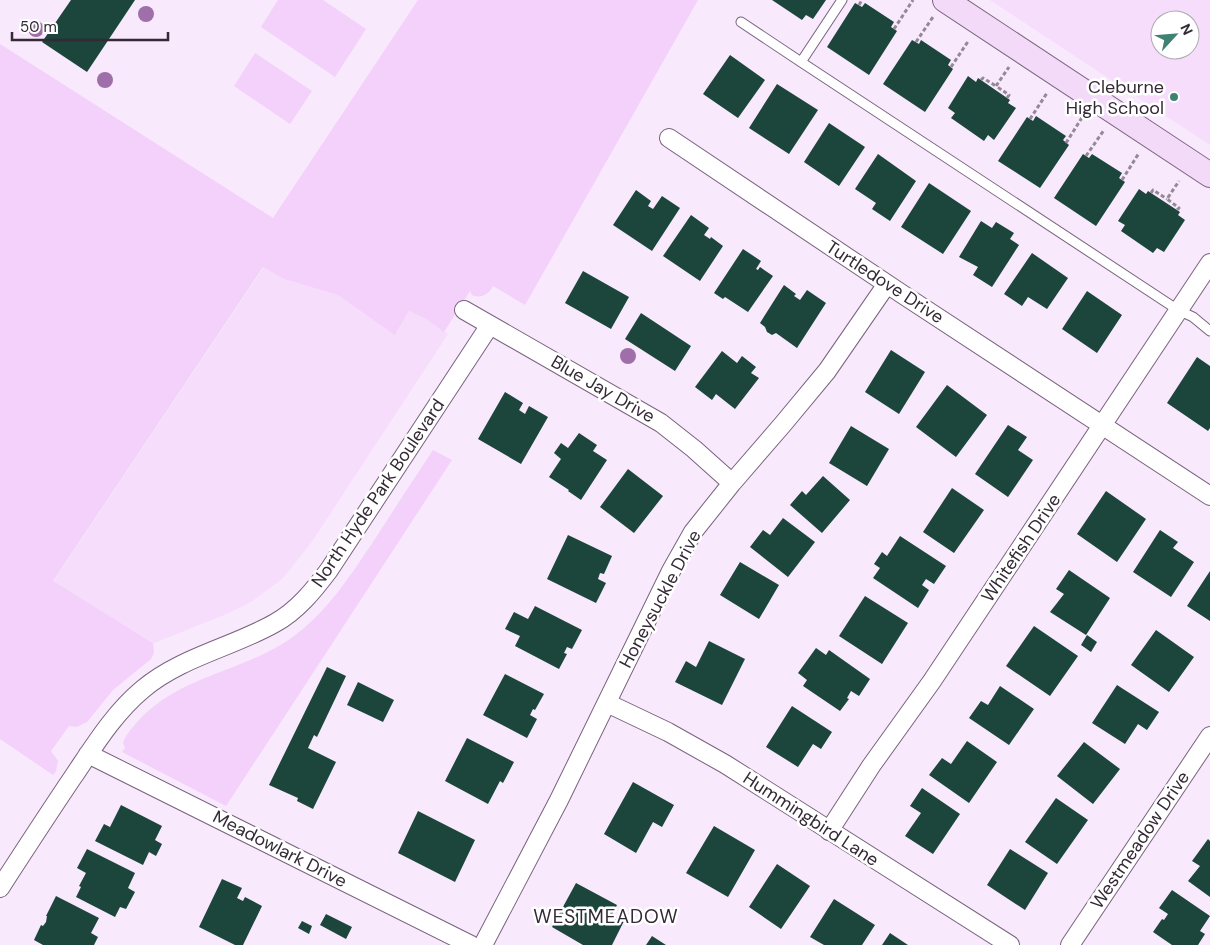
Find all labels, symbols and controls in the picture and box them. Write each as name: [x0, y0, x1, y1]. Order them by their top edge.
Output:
scale bar: [12, 10, 169, 42]
north arrow: [1150, 10, 1200, 60]
text: 50 m: [20, 17, 57, 37]
text: N: [1176, 21, 1197, 38]
place label: Cleburne High School: [1066, 75, 1164, 120]
marker: Cleburne High School: [1168, 91, 1180, 103]
street label: Turtledove Drive: [822, 235, 948, 329]
street label: Blue Jay Drive: [547, 350, 659, 428]
street label: North Hyde Park Boulevard: [306, 394, 450, 592]
street label: Whitefish Drive: [976, 489, 1066, 607]
street label: Honeysuckle Drive: [613, 526, 707, 672]
street label: Hummingbird Lane: [739, 766, 883, 872]
street label: Westmeadow Drive: [1085, 766, 1195, 914]
street label: Meadowlark Drive: [209, 805, 351, 893]
district label: WESTMEADOW: [533, 904, 679, 929]

